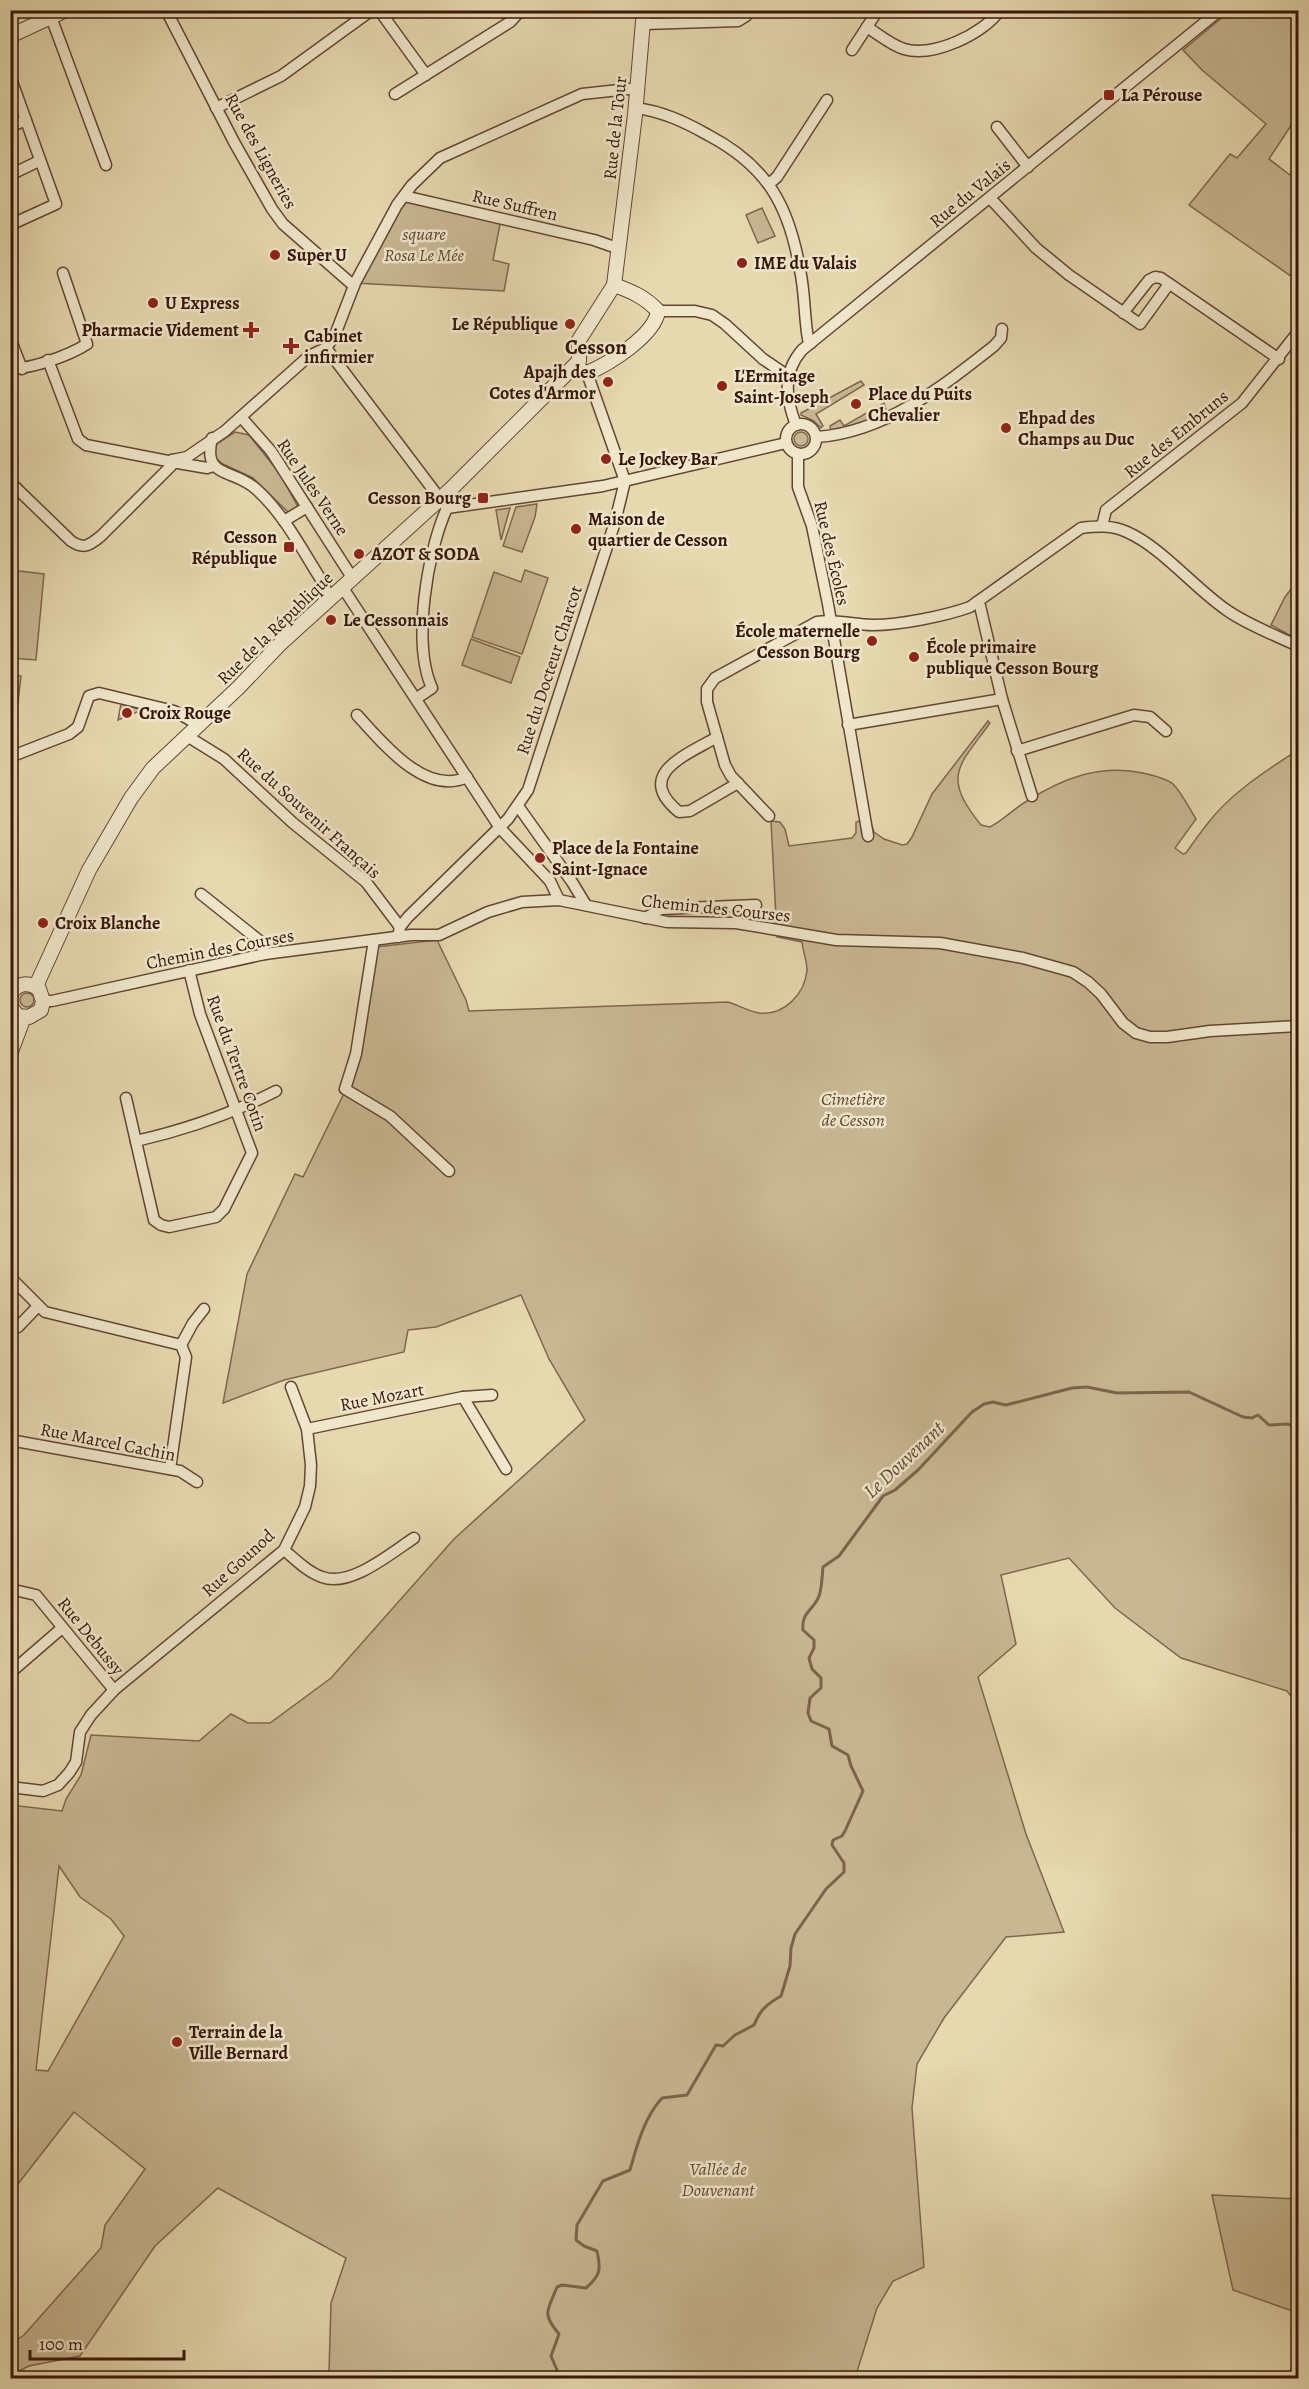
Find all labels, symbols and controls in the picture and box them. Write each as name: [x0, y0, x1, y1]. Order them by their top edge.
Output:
street label: Rue de la Tour: [598, 75, 632, 181]
place label: La Pérouse: [1121, 83, 1202, 107]
marker: La Pérouse: [1102, 88, 1116, 102]
street label: Rue des Ligneries: [219, 89, 303, 213]
street label: Rue du Valais: [924, 153, 1016, 233]
street label: Rue Suffren: [470, 184, 560, 227]
park label: square Rosa Le Mée: [384, 222, 465, 267]
place label: Super U: [287, 243, 347, 267]
marker: Super U: [268, 248, 282, 262]
place label: IME du Valais: [754, 251, 857, 275]
marker: IME du Valais: [735, 256, 749, 270]
place label: U Express: [165, 291, 240, 315]
marker: U Express: [146, 296, 160, 310]
place label: Le République: [452, 312, 558, 336]
marker: Le République: [563, 317, 577, 331]
place label: Pharmacie Videment: [81, 318, 239, 342]
marker: Pharmacie Videment: [244, 323, 258, 337]
place label: Cabinet infirmier: [304, 324, 375, 369]
district label: Cesson: [565, 333, 627, 361]
marker: Cabinet infirmier: [282, 337, 300, 355]
place label: Apajh des Cotes d'Armor: [489, 360, 597, 405]
place label: L'Ermitage Saint-Joseph: [734, 364, 829, 409]
marker: Apajh des Cotes d'Armor: [601, 375, 615, 389]
marker: L'Ermitage Saint-Joseph: [715, 379, 729, 393]
place label: Place du Puits Chevalier: [868, 382, 972, 427]
street label: Rue des Embruns: [1119, 384, 1233, 484]
marker: Place du Puits Chevalier: [849, 397, 863, 411]
place label: Ehpad des Champs au Duc: [1018, 406, 1135, 451]
marker: Ehpad des Champs au Duc: [999, 421, 1013, 435]
street label: Rue Jules Verne: [272, 434, 354, 540]
place label: Le Jockey Bar: [618, 447, 718, 471]
marker: Le Jockey Bar: [599, 452, 613, 466]
place label: Cesson Bourg: [368, 486, 472, 510]
marker: Cesson Bourg: [476, 491, 490, 505]
street label: Rue des Écoles: [808, 498, 856, 608]
place label: Maison de quartier de Cesson: [588, 507, 728, 552]
marker: Maison de quartier de Cesson: [569, 522, 583, 536]
place label: Cesson République: [192, 525, 277, 570]
marker: Cesson République: [282, 540, 296, 554]
place label: AZOT & SODA: [370, 542, 480, 566]
marker: AZOT & SODA: [352, 547, 366, 561]
street label: Rue de la République: [212, 566, 338, 690]
street label: Rue du Docteur Charcot: [510, 582, 588, 758]
place label: Le Cessonnais: [343, 608, 449, 632]
marker: Le Cessonnais: [324, 613, 338, 627]
place label: École maternelle Cesson Bourg: [735, 619, 861, 664]
marker: École maternelle Cesson Bourg: [865, 634, 879, 648]
place label: École primaire publique Cesson Bourg: [926, 635, 1099, 680]
marker: École primaire publique Cesson Bourg: [907, 650, 921, 664]
place label: Croix Rouge: [139, 701, 231, 725]
marker: Croix Rouge: [120, 706, 134, 720]
street label: Rue du Souvenir Français: [232, 742, 386, 884]
place label: Place de la Fontaine Saint-Ignace: [552, 836, 699, 881]
marker: Place de la Fontaine Saint-Ignace: [533, 851, 547, 865]
street label: Chemin des Courses: [640, 888, 792, 928]
place label: Croix Blanche: [55, 911, 160, 935]
marker: Croix Blanche: [36, 916, 50, 930]
street label: Chemin des Courses: [144, 923, 296, 975]
street label: Rue du Tertre Cotin: [201, 991, 273, 1135]
park label: Cimetière de Cesson: [821, 1087, 885, 1132]
street label: Rue Mozart: [338, 1377, 426, 1417]
water label: Le Douvenant: [858, 1415, 951, 1504]
street label: Rue Marcel Cachin: [38, 1417, 178, 1467]
street label: Rue Gounod: [196, 1524, 280, 1602]
street label: Rue Debussy: [52, 1592, 130, 1681]
place label: Terrain de la Ville Bernard: [188, 2020, 288, 2065]
marker: Terrain de la Ville Bernard: [170, 2035, 184, 2049]
park label: Vallée de Douvenant: [682, 2157, 755, 2202]
scale bar: [30, 2323, 184, 2361]
text: 100 m: [39, 2332, 83, 2356]

